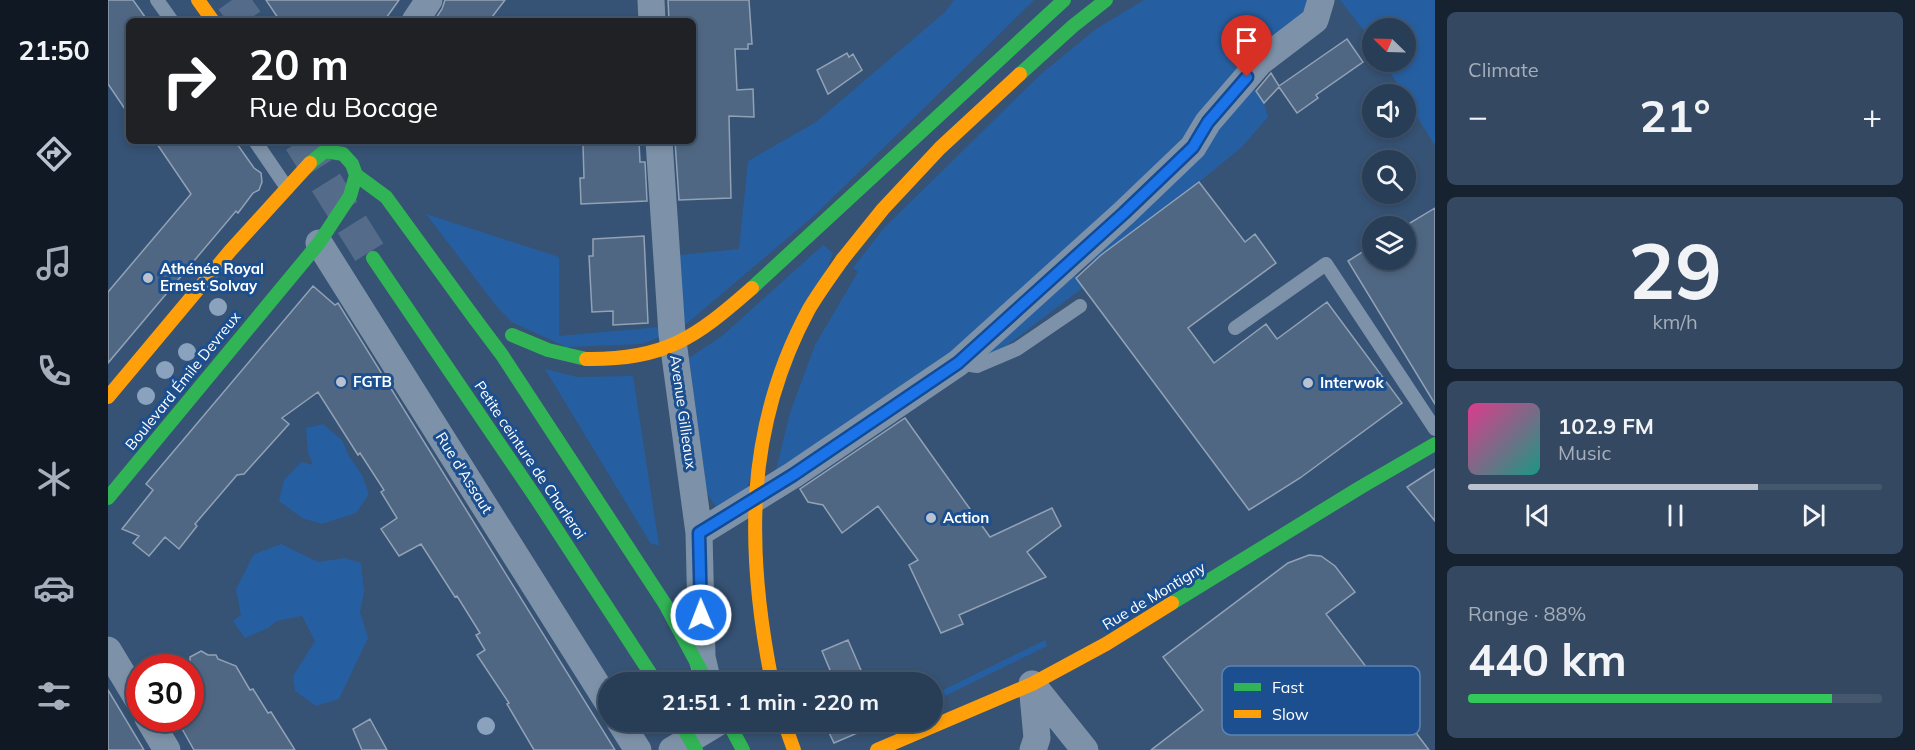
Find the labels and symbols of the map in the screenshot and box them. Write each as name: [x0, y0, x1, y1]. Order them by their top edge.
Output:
pin: [1221, 15, 1272, 77]
north arrow: [1362, 18, 1416, 72]
place label: Athénée Royal Ernest Solvay: [160, 259, 264, 295]
marker: Athénée Royal Ernest Solvay: [141, 271, 155, 285]
street label: Boulevard Émile Devreux: [121, 308, 244, 454]
street label: Avenue Gillieaux: [666, 354, 701, 470]
place label: FGTB: [353, 372, 392, 391]
place label: Interwok: [1320, 373, 1384, 392]
marker: FGTB: [334, 375, 348, 389]
marker: Interwok: [1301, 376, 1315, 390]
street label: Petite ceinture de Charleroi: [470, 377, 590, 542]
street label: Rue d'Assaut: [432, 429, 497, 517]
place label: Action: [943, 508, 989, 527]
marker: Action: [924, 511, 938, 525]
street label: Rue de Montigny: [1099, 557, 1209, 634]
position arrow: [669, 583, 733, 647]
speed limit sign: 30: [126, 654, 204, 732]
legend: [1222, 666, 1420, 735]
text: Fast: [1272, 677, 1304, 697]
text: Slow: [1272, 704, 1309, 724]

